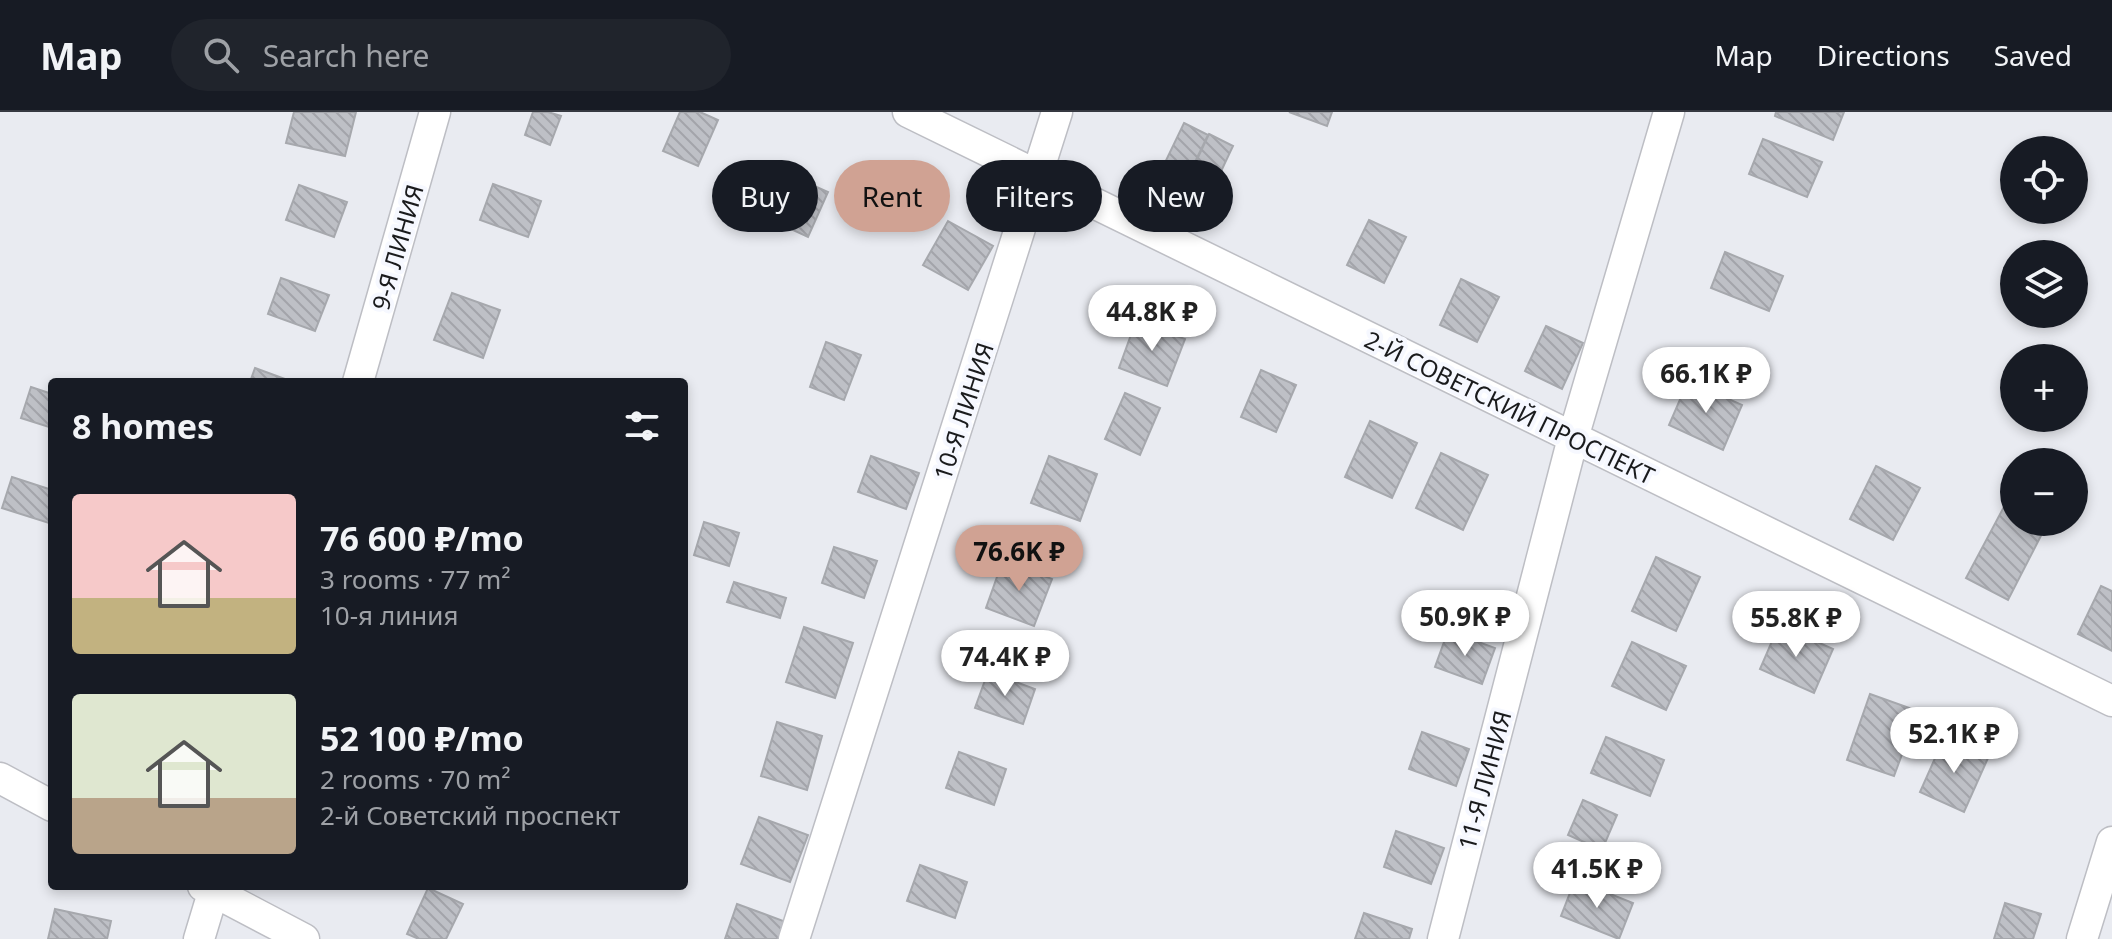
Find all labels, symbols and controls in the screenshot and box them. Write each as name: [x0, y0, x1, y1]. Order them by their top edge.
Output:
search box: [171, 19, 731, 91]
text: Map: [40, 29, 123, 81]
icon: search: [199, 33, 243, 77]
text: Search here: [263, 35, 430, 76]
text: Map: [1714, 36, 1773, 74]
text: Directions: [1817, 36, 1950, 74]
text: Saved: [1994, 36, 2072, 74]
map controls: [2000, 136, 2088, 536]
button: locate: [2000, 136, 2088, 224]
chip: Buy: [712, 160, 818, 232]
chip: Rent: [834, 160, 950, 232]
chip: Filters: [966, 160, 1102, 232]
chip: New: [1118, 160, 1233, 232]
street label: 9-Я ЛИНИЯ: [363, 180, 431, 314]
button: layers: [2000, 240, 2088, 328]
pin: 44.8K ₽: [1078, 285, 1226, 353]
text: 44.8K ₽: [1106, 293, 1198, 329]
street label: 2-Й СОВЕТСКИЙ ПРОСПЕКТ: [1360, 322, 1661, 492]
street label: 10-Я ЛИНИЯ: [925, 338, 1001, 484]
button: +: [2000, 344, 2088, 432]
pin: 66.1K ₽: [1632, 347, 1780, 415]
text: 66.1K ₽: [1660, 355, 1752, 391]
text: 8 homes: [72, 403, 214, 449]
icon: filters: [620, 404, 664, 448]
button: −: [2000, 448, 2088, 536]
text: 76 600 ₽/mo: [320, 515, 524, 561]
pin: 76.6K ₽: [945, 525, 1093, 593]
icon: home: [136, 526, 232, 622]
text: 76.6K ₽: [973, 533, 1065, 569]
text: 3 rooms · 77 m²: [320, 561, 510, 597]
pin: 50.9K ₽: [1391, 590, 1539, 658]
pin: 55.8K ₽: [1722, 591, 1870, 659]
text: 10-я линия: [320, 597, 458, 633]
text: 50.9K ₽: [1419, 598, 1511, 634]
text: 55.8K ₽: [1750, 599, 1842, 635]
pin: 74.4K ₽: [931, 630, 1079, 698]
text: 74.4K ₽: [959, 638, 1051, 674]
street label: 11-Я ЛИНИЯ: [1450, 707, 1518, 853]
pin: 52.1K ₽: [1880, 707, 2028, 775]
text: 52 100 ₽/mo: [320, 715, 524, 761]
text: 52.1K ₽: [1908, 715, 2000, 751]
icon: home: [136, 726, 232, 822]
text: 2 rooms · 70 m²: [320, 761, 510, 797]
text: 2-й Советский проспект: [320, 797, 620, 833]
pin: 41.5K ₽: [1523, 842, 1671, 910]
text: 41.5K ₽: [1551, 850, 1643, 886]

